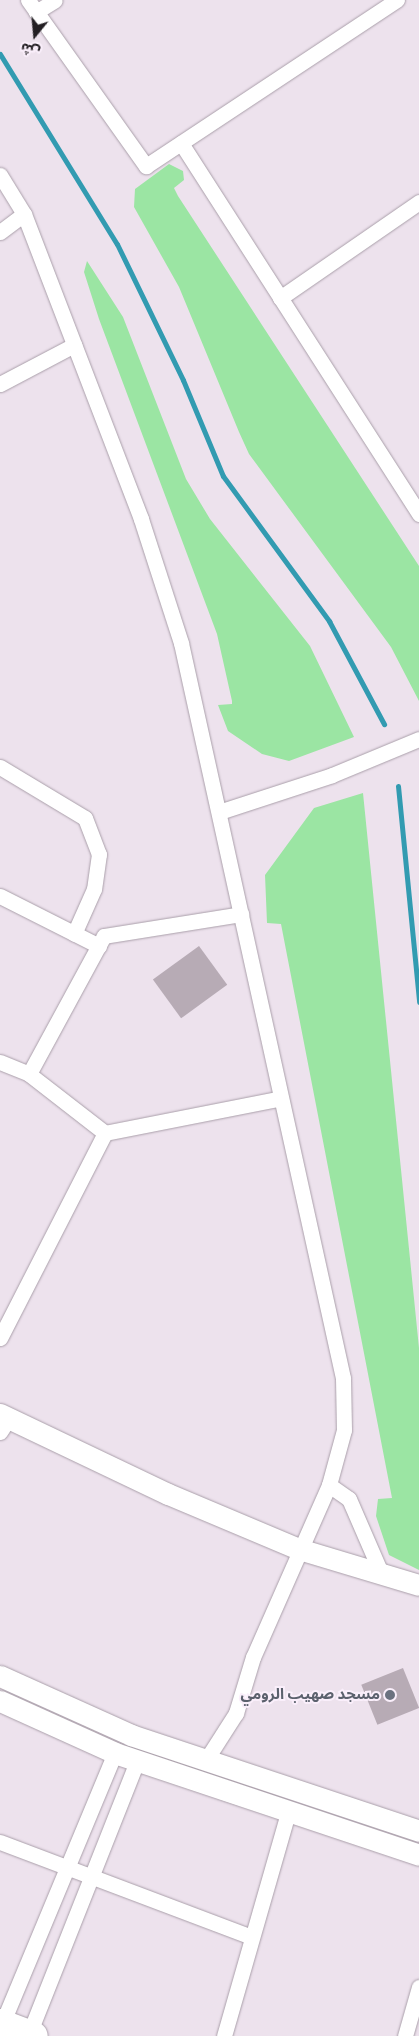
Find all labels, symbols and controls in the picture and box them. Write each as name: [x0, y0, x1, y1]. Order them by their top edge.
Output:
north arrow: [10, 10, 60, 60]
text: ش: [19, 39, 42, 61]
place label: مسجد صهيب الرومي: [241, 1686, 380, 1704]
marker: مسجد صهيب الرومي: [384, 1689, 396, 1701]

